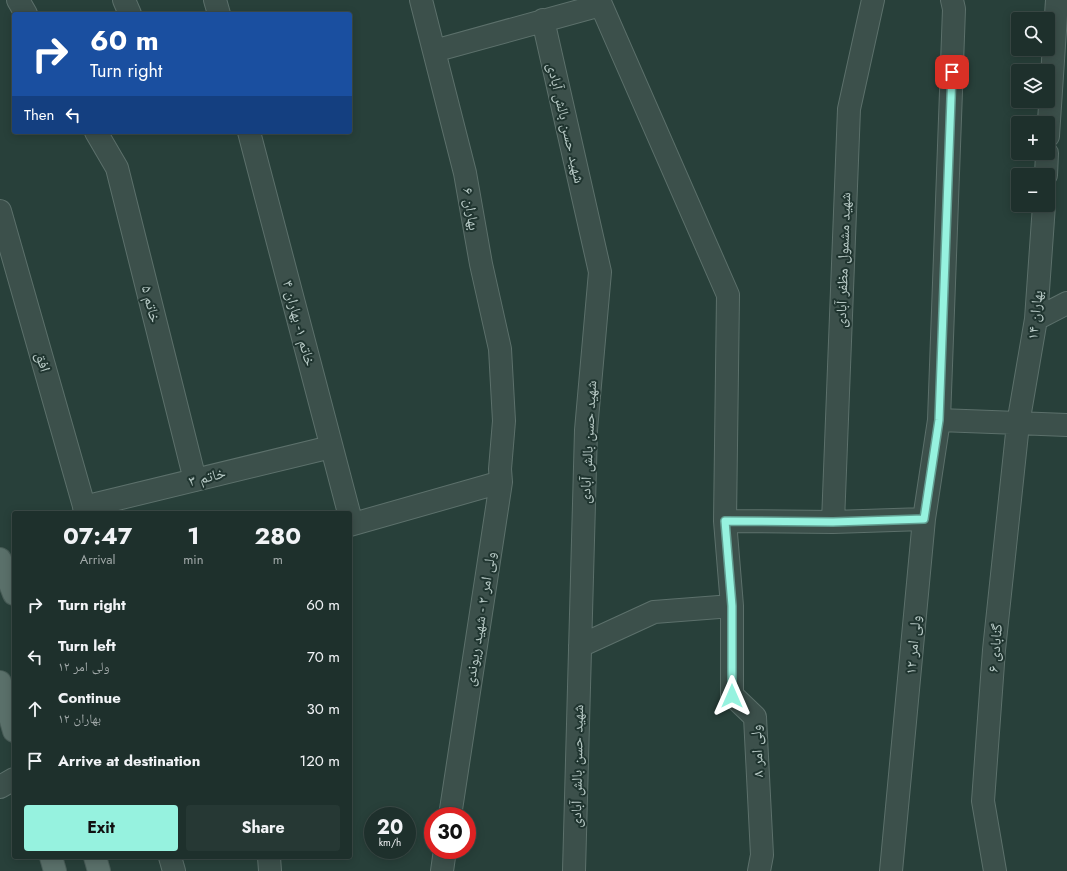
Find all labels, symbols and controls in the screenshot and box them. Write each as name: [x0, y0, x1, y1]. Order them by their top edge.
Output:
map controls: [1011, 12, 1055, 212]
button: search: [1011, 12, 1055, 56]
text: 60 m: [90, 20, 159, 61]
icon: right: [24, 28, 76, 80]
pin: [935, 55, 969, 89]
text: Turn right: [90, 58, 162, 84]
street label: شهید حسن بالش آبادی: [541, 61, 591, 186]
icon: arrive: [941, 61, 963, 83]
button: layers: [1011, 64, 1055, 108]
text: Then: [24, 104, 54, 126]
icon: left: [62, 104, 84, 126]
button: +: [1011, 116, 1055, 160]
button: −: [1011, 168, 1055, 212]
street label: بهاران ۶: [457, 186, 485, 232]
street label: شهید مشمول مظفر آبادی: [830, 192, 856, 328]
street label: خاتم ۱- بهاران ۴: [277, 277, 321, 369]
street label: خاتم ۵: [136, 283, 166, 325]
street label: بهاران ۱۴: [1021, 289, 1049, 341]
street label: افق: [30, 350, 56, 374]
street label: شهید حسن بالش آبادی: [574, 380, 602, 504]
street label: خاتم ۳: [186, 462, 228, 492]
text: 07:47: [63, 518, 132, 553]
text: 1: [187, 518, 199, 553]
text: 280: [254, 518, 301, 553]
text: Arrival: [80, 550, 115, 569]
text: min: [183, 550, 203, 569]
text: m: [273, 550, 283, 569]
street label: ولی امر ۲ - شهید ریوندی: [459, 550, 501, 688]
icon: right: [24, 594, 46, 616]
text: Turn right: [58, 594, 126, 616]
text: 60 m: [306, 594, 340, 616]
street label: ولی امر ۱۲: [899, 614, 927, 676]
street label: گنابادی ۶: [982, 622, 1008, 673]
text: Turn left: [58, 635, 116, 657]
icon: left: [24, 646, 46, 668]
text: 70 m: [307, 646, 340, 668]
text: ولی امر ۱۲: [58, 657, 110, 676]
position arrow: [711, 675, 753, 717]
text: Continue: [58, 687, 121, 709]
icon: ahead: [24, 698, 46, 720]
text: 30 m: [307, 698, 340, 720]
street label: شهید حسن بالش آبادی: [565, 704, 589, 828]
text: بهاران ۱۲: [58, 709, 101, 728]
street label: ولی امر ۸: [745, 724, 769, 778]
icon: arrive: [24, 750, 46, 772]
text: Arrive at destination: [58, 750, 200, 772]
text: 120 m: [300, 750, 340, 772]
button: Exit: [24, 805, 178, 851]
button: Share: [186, 805, 340, 851]
speed limit sign: 30: [424, 807, 476, 859]
text: 20: [377, 813, 403, 842]
text: km/h: [379, 835, 401, 850]

